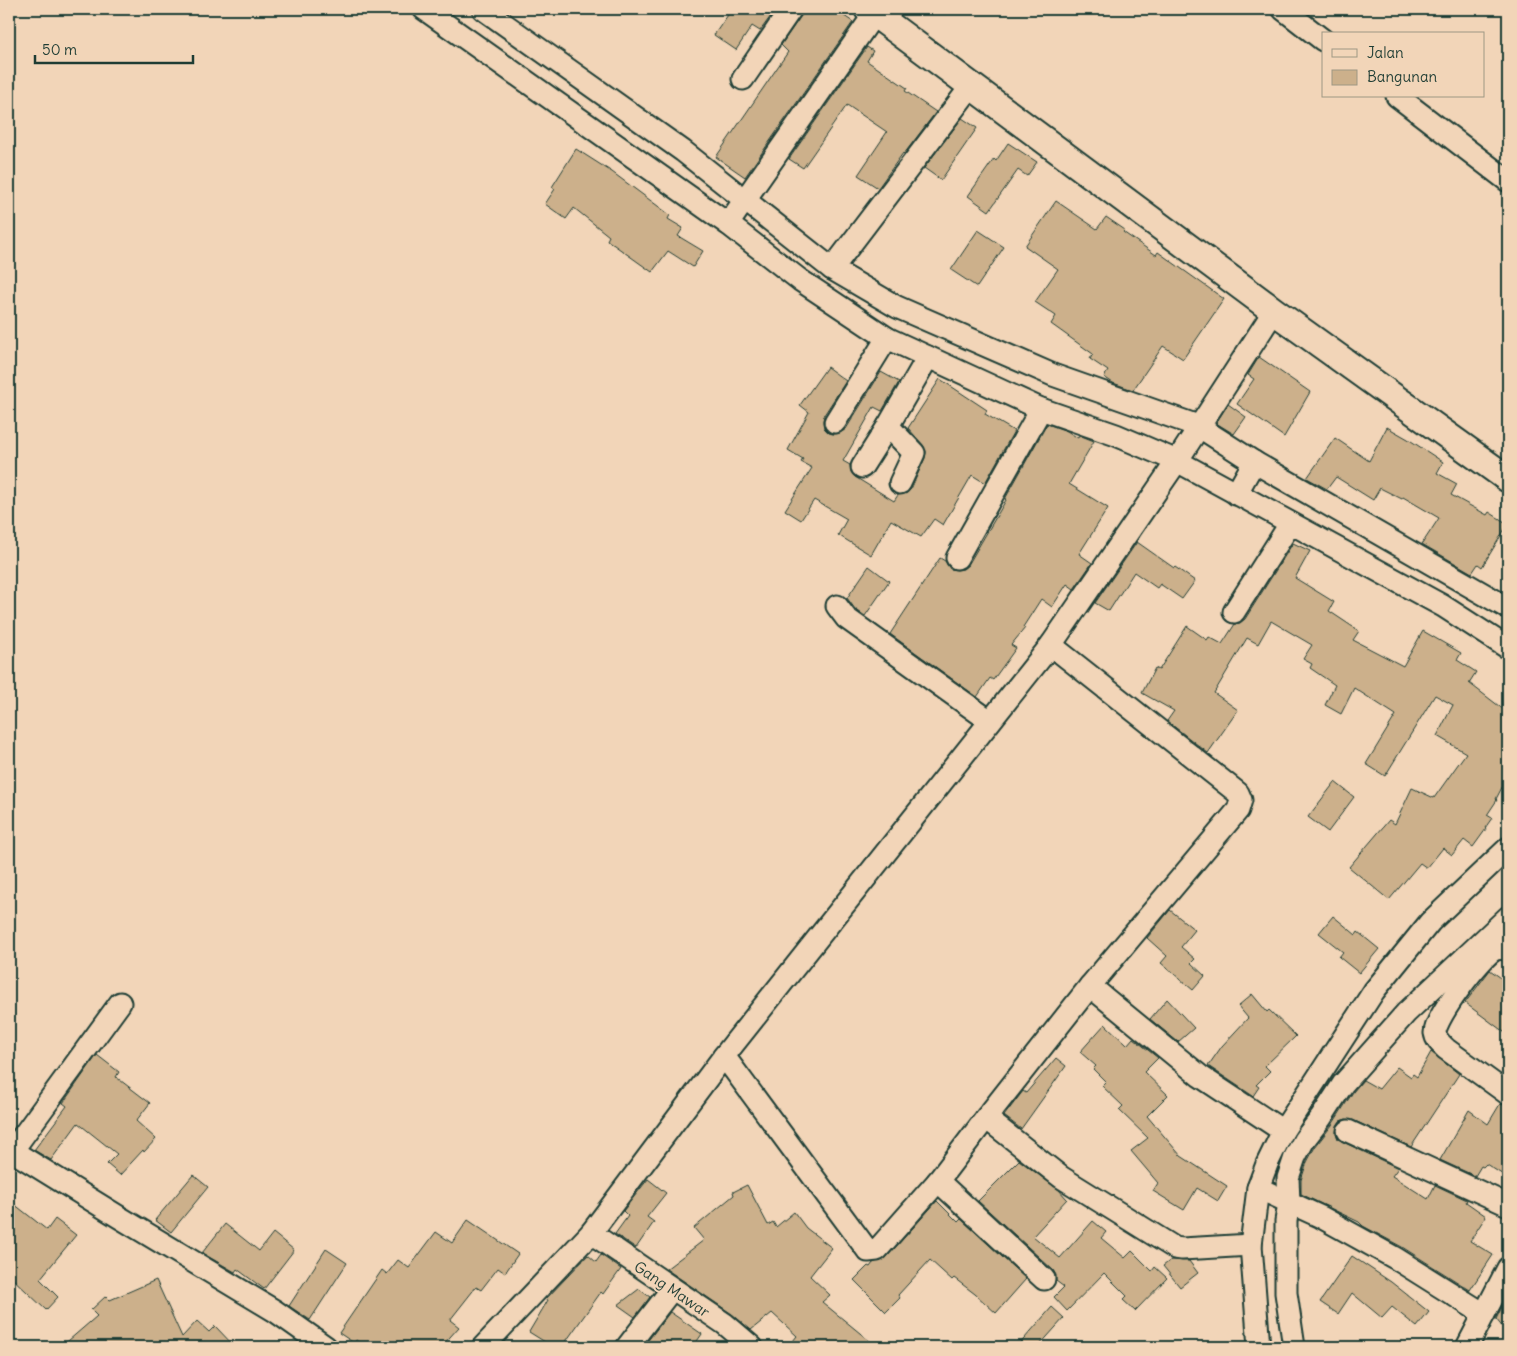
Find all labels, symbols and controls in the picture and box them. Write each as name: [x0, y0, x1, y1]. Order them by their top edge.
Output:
scale bar: [35, 32, 192, 64]
legend: [1322, 32, 1484, 98]
text: 50 m: [42, 40, 77, 59]
text: Jalan: [1367, 43, 1404, 62]
text: Bangunan: [1367, 67, 1437, 86]
street label: Gang Mawar: [631, 1257, 713, 1321]

